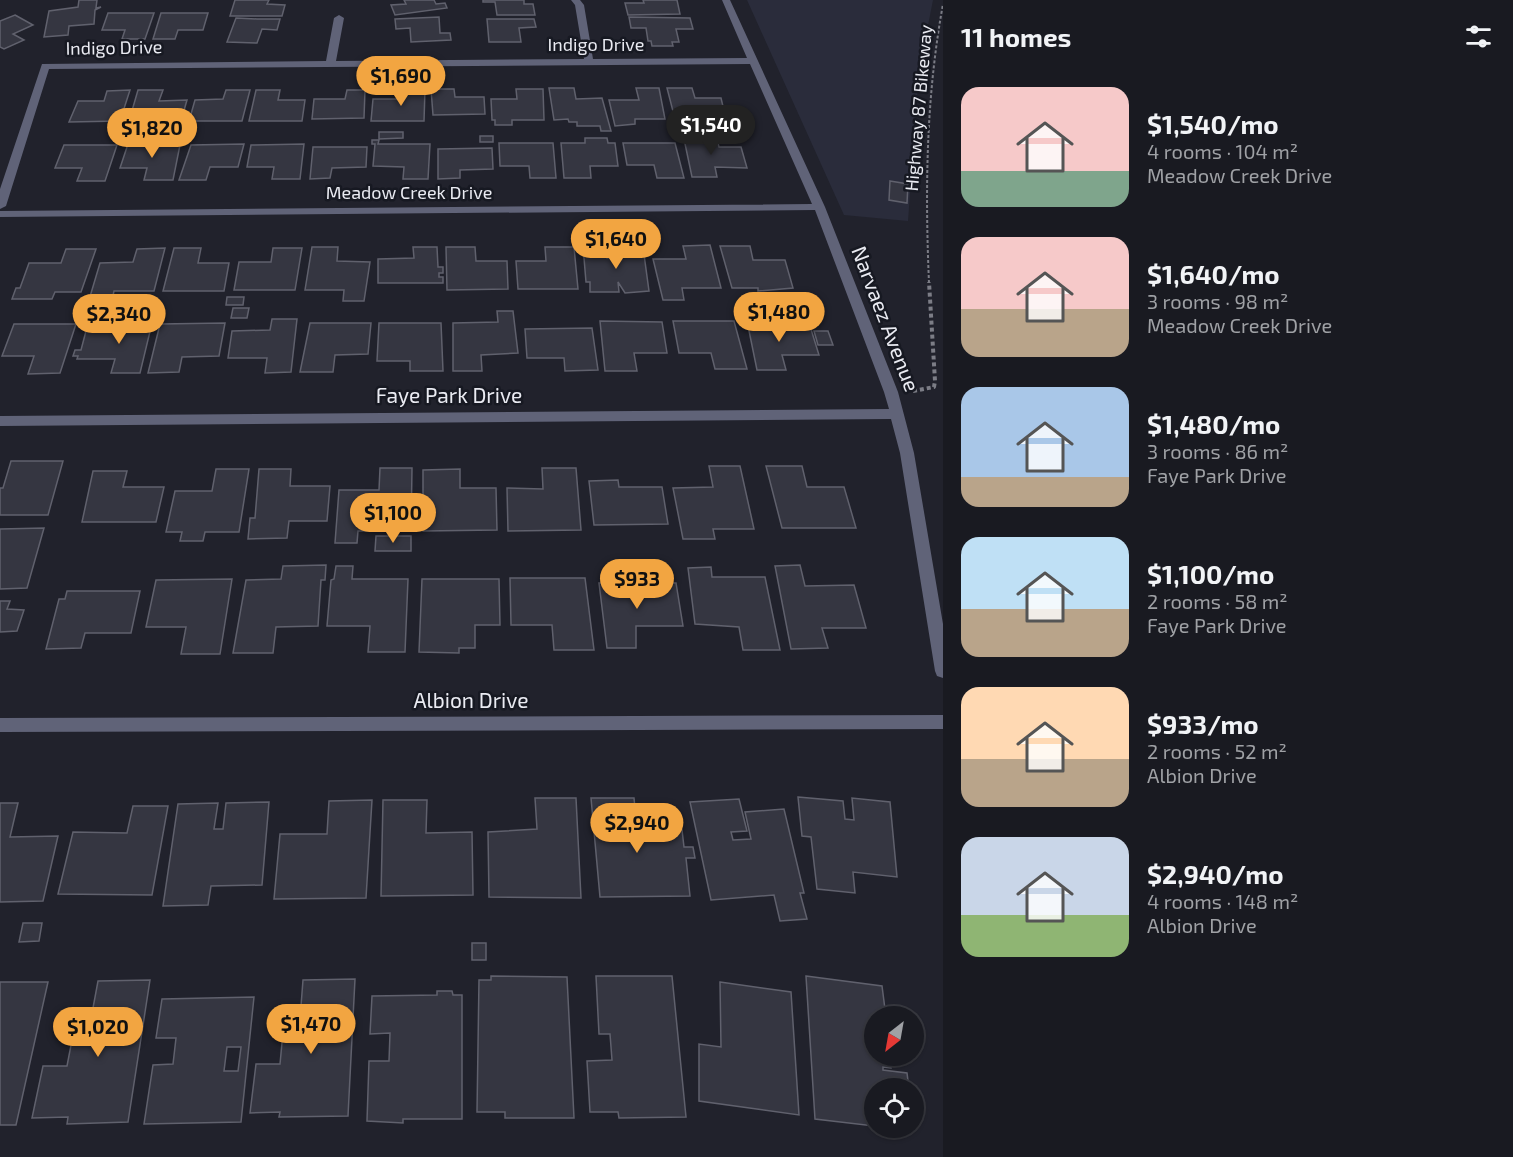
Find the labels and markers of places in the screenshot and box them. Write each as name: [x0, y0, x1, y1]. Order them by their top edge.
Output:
pin: $1,690: [352, 56, 450, 107]
pin: $1,540: [662, 105, 760, 156]
pin: $1,820: [103, 108, 201, 159]
pin: $1,640: [567, 219, 665, 270]
pin: $1,480: [730, 292, 828, 343]
pin: $2,340: [70, 294, 168, 345]
pin: $1,100: [344, 493, 442, 544]
pin: $933: [601, 559, 673, 610]
pin: $2,940: [588, 803, 686, 854]
pin: $1,470: [262, 1004, 360, 1055]
pin: $1,020: [49, 1007, 147, 1058]

